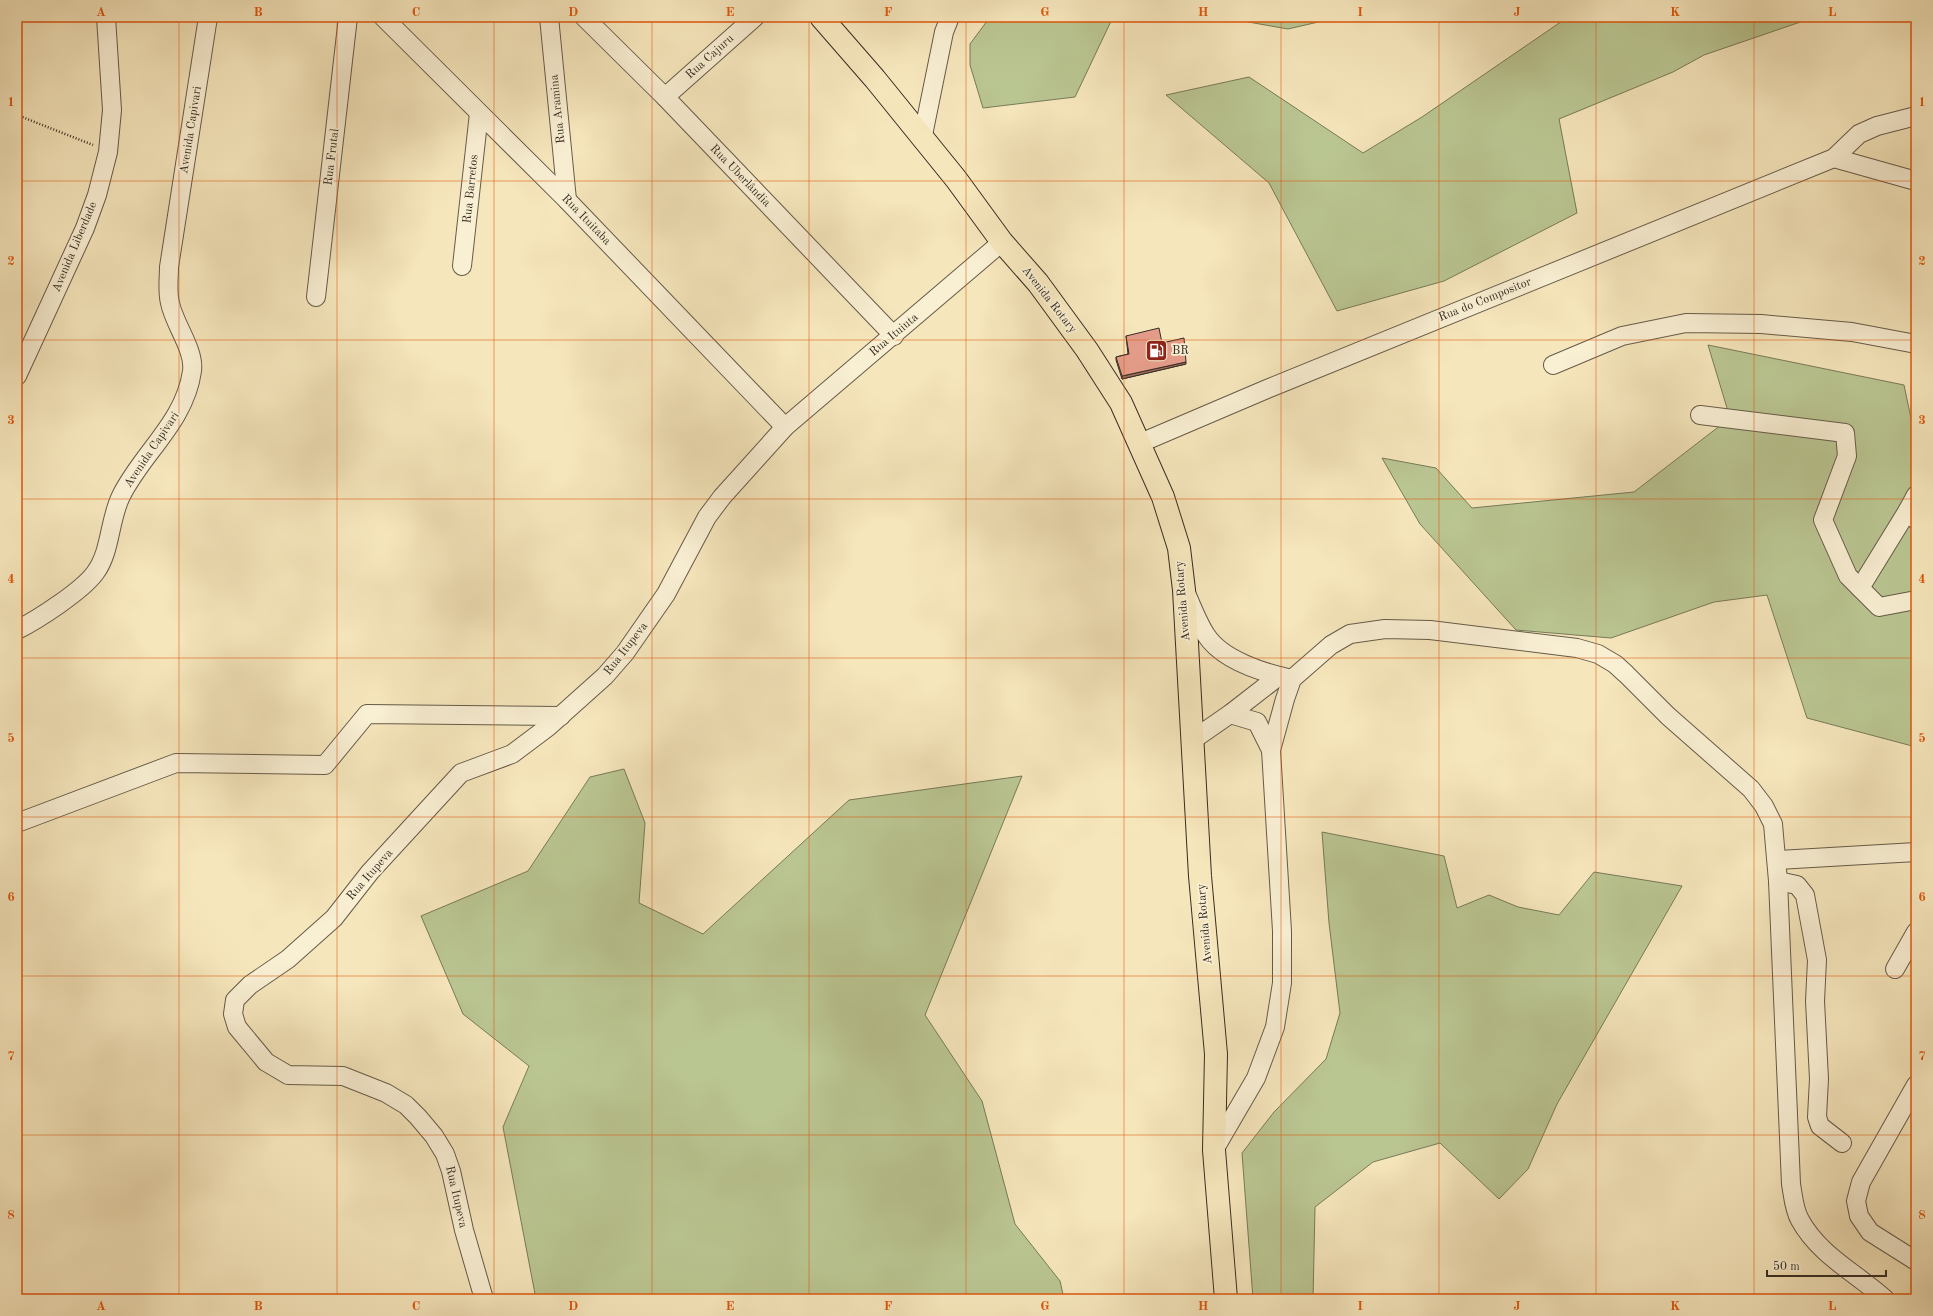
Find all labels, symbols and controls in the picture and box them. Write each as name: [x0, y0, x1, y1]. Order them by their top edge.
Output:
text: A: [96, 6, 106, 19]
text: B: [253, 6, 263, 19]
text: C: [412, 6, 420, 19]
text: D: [568, 6, 578, 19]
text: E: [726, 6, 735, 19]
text: F: [884, 6, 893, 19]
text: G: [1040, 6, 1050, 19]
text: H: [1198, 6, 1209, 19]
text: I: [1357, 6, 1363, 19]
text: J: [1513, 6, 1521, 19]
text: K: [1670, 6, 1680, 19]
text: L: [1828, 6, 1837, 19]
street label: Rua Cajuru: [684, 32, 737, 81]
street label: Rua Aramina: [548, 74, 568, 144]
street label: Avenida Capivari: [178, 85, 204, 175]
text: 1: [7, 96, 15, 109]
text: 1: [1918, 96, 1926, 109]
street label: Rua Frutal: [323, 128, 341, 186]
street label: Rua Uberlândia: [707, 143, 773, 209]
street label: Rua Barretos: [461, 154, 481, 224]
street label: Rua Ituitaba: [559, 192, 613, 248]
street label: Avenida Liberdade: [51, 200, 100, 294]
text: 2: [7, 255, 15, 268]
text: 2: [1918, 255, 1926, 268]
street label: Avenida Rotary: [1019, 264, 1079, 336]
street label: Rua do Compositor: [1437, 276, 1533, 324]
street label: Rua Ituiuta: [867, 311, 921, 359]
fuel station icon: BR: [1143, 338, 1169, 364]
place label: BR: [1172, 345, 1189, 357]
street label: Avenida Capivari: [122, 410, 182, 490]
text: 3: [7, 414, 15, 427]
text: 3: [1918, 414, 1926, 427]
street label: Avenida Rotary: [1173, 560, 1193, 642]
text: 4: [7, 573, 15, 586]
text: 4: [1918, 573, 1926, 586]
street label: Rua Itupeva: [602, 620, 650, 678]
text: 5: [7, 732, 15, 745]
text: 5: [1918, 732, 1926, 745]
street label: Rua Itupeva: [345, 847, 395, 903]
street label: Avenida Rotary: [1195, 883, 1215, 965]
text: 6: [7, 891, 15, 904]
text: 6: [1918, 891, 1926, 904]
text: 7: [7, 1050, 15, 1063]
text: 7: [1918, 1050, 1926, 1063]
street label: Rua Itupeva: [443, 1165, 469, 1229]
text: 8: [7, 1209, 15, 1222]
text: 8: [1918, 1209, 1926, 1222]
scale bar: [1767, 1252, 1886, 1278]
text: 50 m: [1773, 1260, 1800, 1273]
text: A: [96, 1300, 106, 1313]
text: B: [253, 1300, 263, 1313]
text: C: [412, 1300, 420, 1313]
text: D: [568, 1300, 578, 1313]
text: E: [726, 1300, 735, 1313]
text: F: [884, 1300, 893, 1313]
text: G: [1040, 1300, 1050, 1313]
text: H: [1198, 1300, 1209, 1313]
text: I: [1357, 1300, 1363, 1313]
text: J: [1513, 1300, 1521, 1313]
text: K: [1670, 1300, 1680, 1313]
text: L: [1828, 1300, 1837, 1313]

